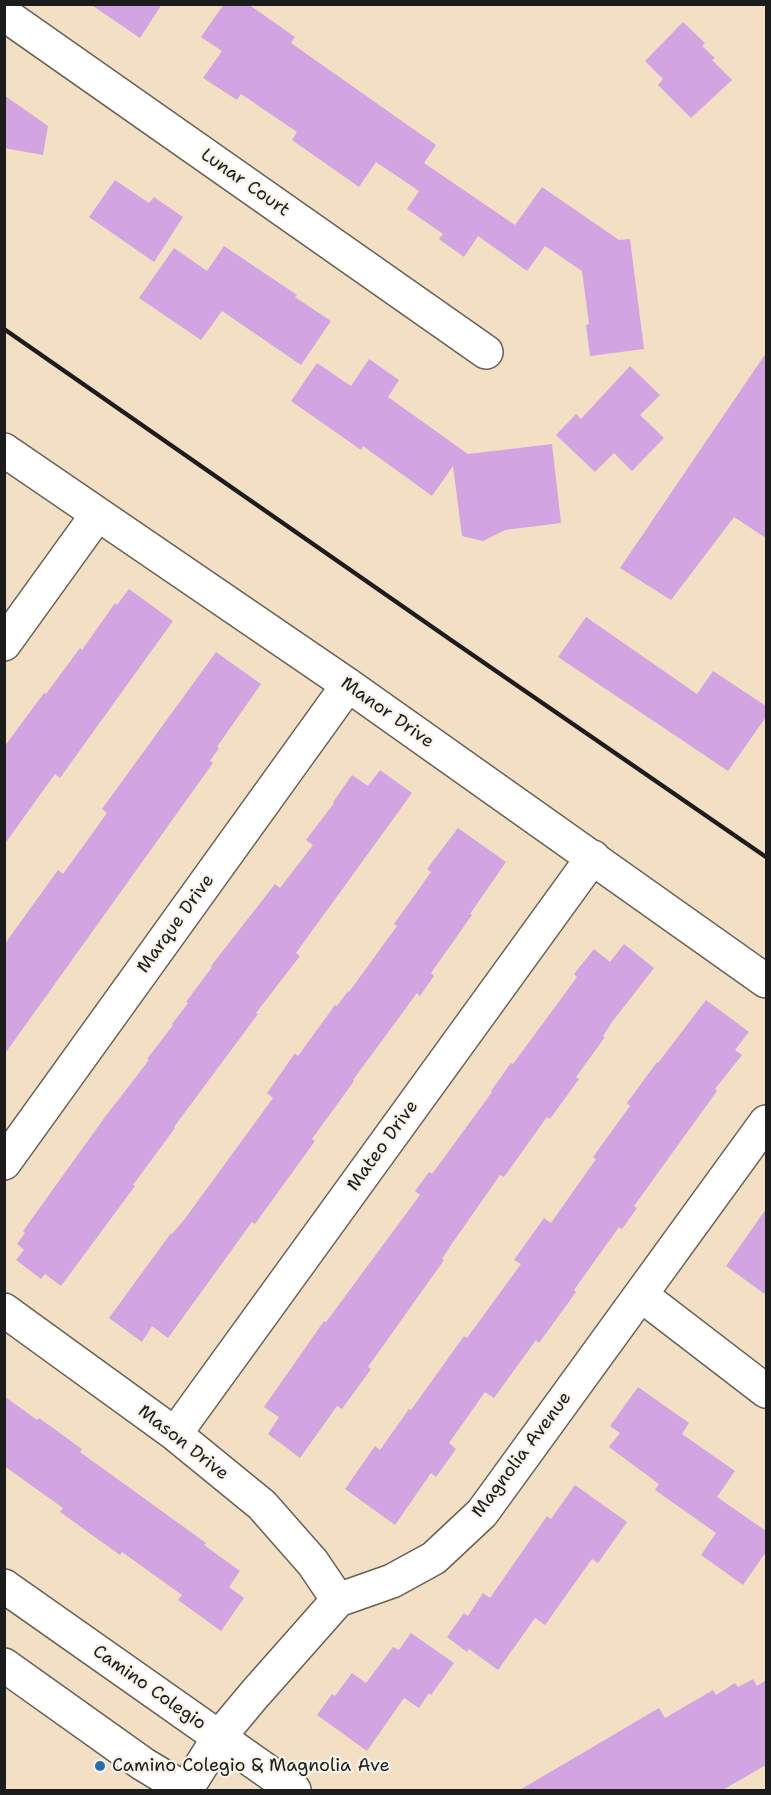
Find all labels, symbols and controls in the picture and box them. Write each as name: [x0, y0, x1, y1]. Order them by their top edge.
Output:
street label: Lunar Court: [196, 144, 294, 222]
street label: Manor Drive: [336, 673, 438, 753]
street label: Marque Drive: [133, 870, 219, 978]
street label: Mateo Drive: [343, 1096, 423, 1196]
street label: Magnolia Avenue: [468, 1388, 576, 1522]
street label: Mason Drive: [133, 1401, 233, 1485]
street label: Camino Colegio: [88, 1641, 210, 1735]
place label: Camino Colegio & Magnolia Ave: [112, 1755, 390, 1777]
marker: Camino Colegio & Magnolia Ave: [93, 1759, 107, 1773]

